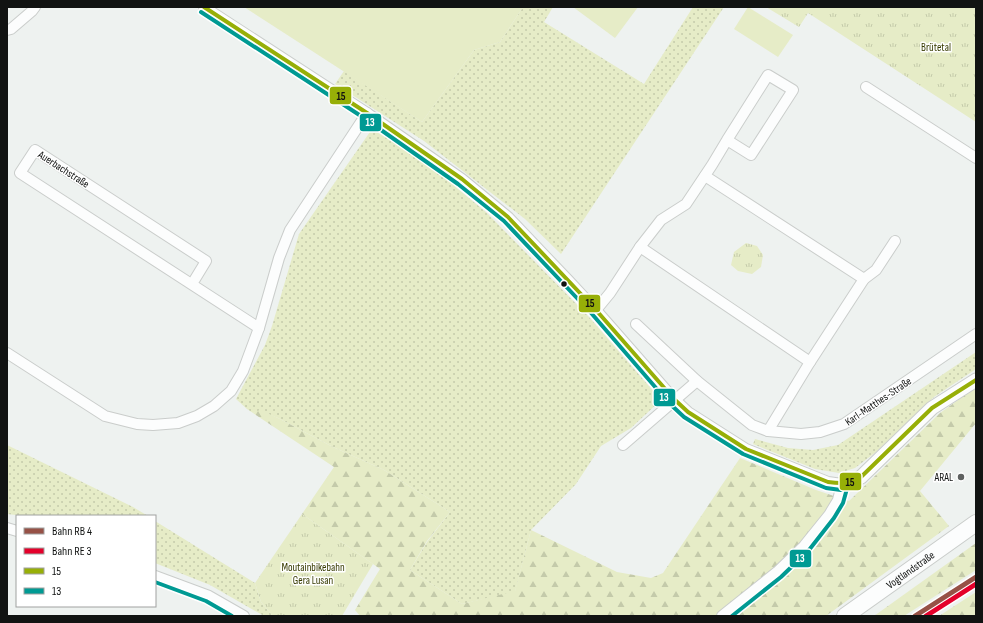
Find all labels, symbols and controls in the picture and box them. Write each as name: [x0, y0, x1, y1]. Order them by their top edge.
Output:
park label: Brütetal: [921, 41, 951, 54]
line badge: 15: [329, 86, 352, 105]
text: 15: [336, 90, 346, 103]
line badge: 13: [359, 113, 382, 132]
text: 13: [365, 116, 375, 129]
street label: Auerbachstraße: [35, 148, 92, 191]
unlabelled marker: [559, 279, 569, 289]
line badge: 15: [578, 294, 601, 313]
text: 15: [585, 297, 595, 310]
street label: Karl-Matthes-Straße: [843, 374, 914, 428]
line badge: 13: [653, 388, 676, 407]
text: 13: [659, 391, 669, 404]
place label: ARAL: [934, 471, 953, 484]
line badge: 15: [839, 472, 862, 491]
marker: ARAL: [956, 472, 966, 482]
text: 15: [845, 476, 855, 489]
legend: [16, 515, 156, 607]
text: Bahn RB 4: [52, 524, 92, 539]
text: Bahn RE 3: [52, 544, 92, 559]
line badge: 13: [789, 549, 812, 568]
street label: Vogtlandstraße: [884, 549, 937, 592]
text: 13: [795, 552, 805, 565]
park label: Moutainbikebahn Gera Lusan: [281, 561, 345, 587]
text: 15: [52, 564, 61, 579]
text: 13: [52, 584, 61, 599]

